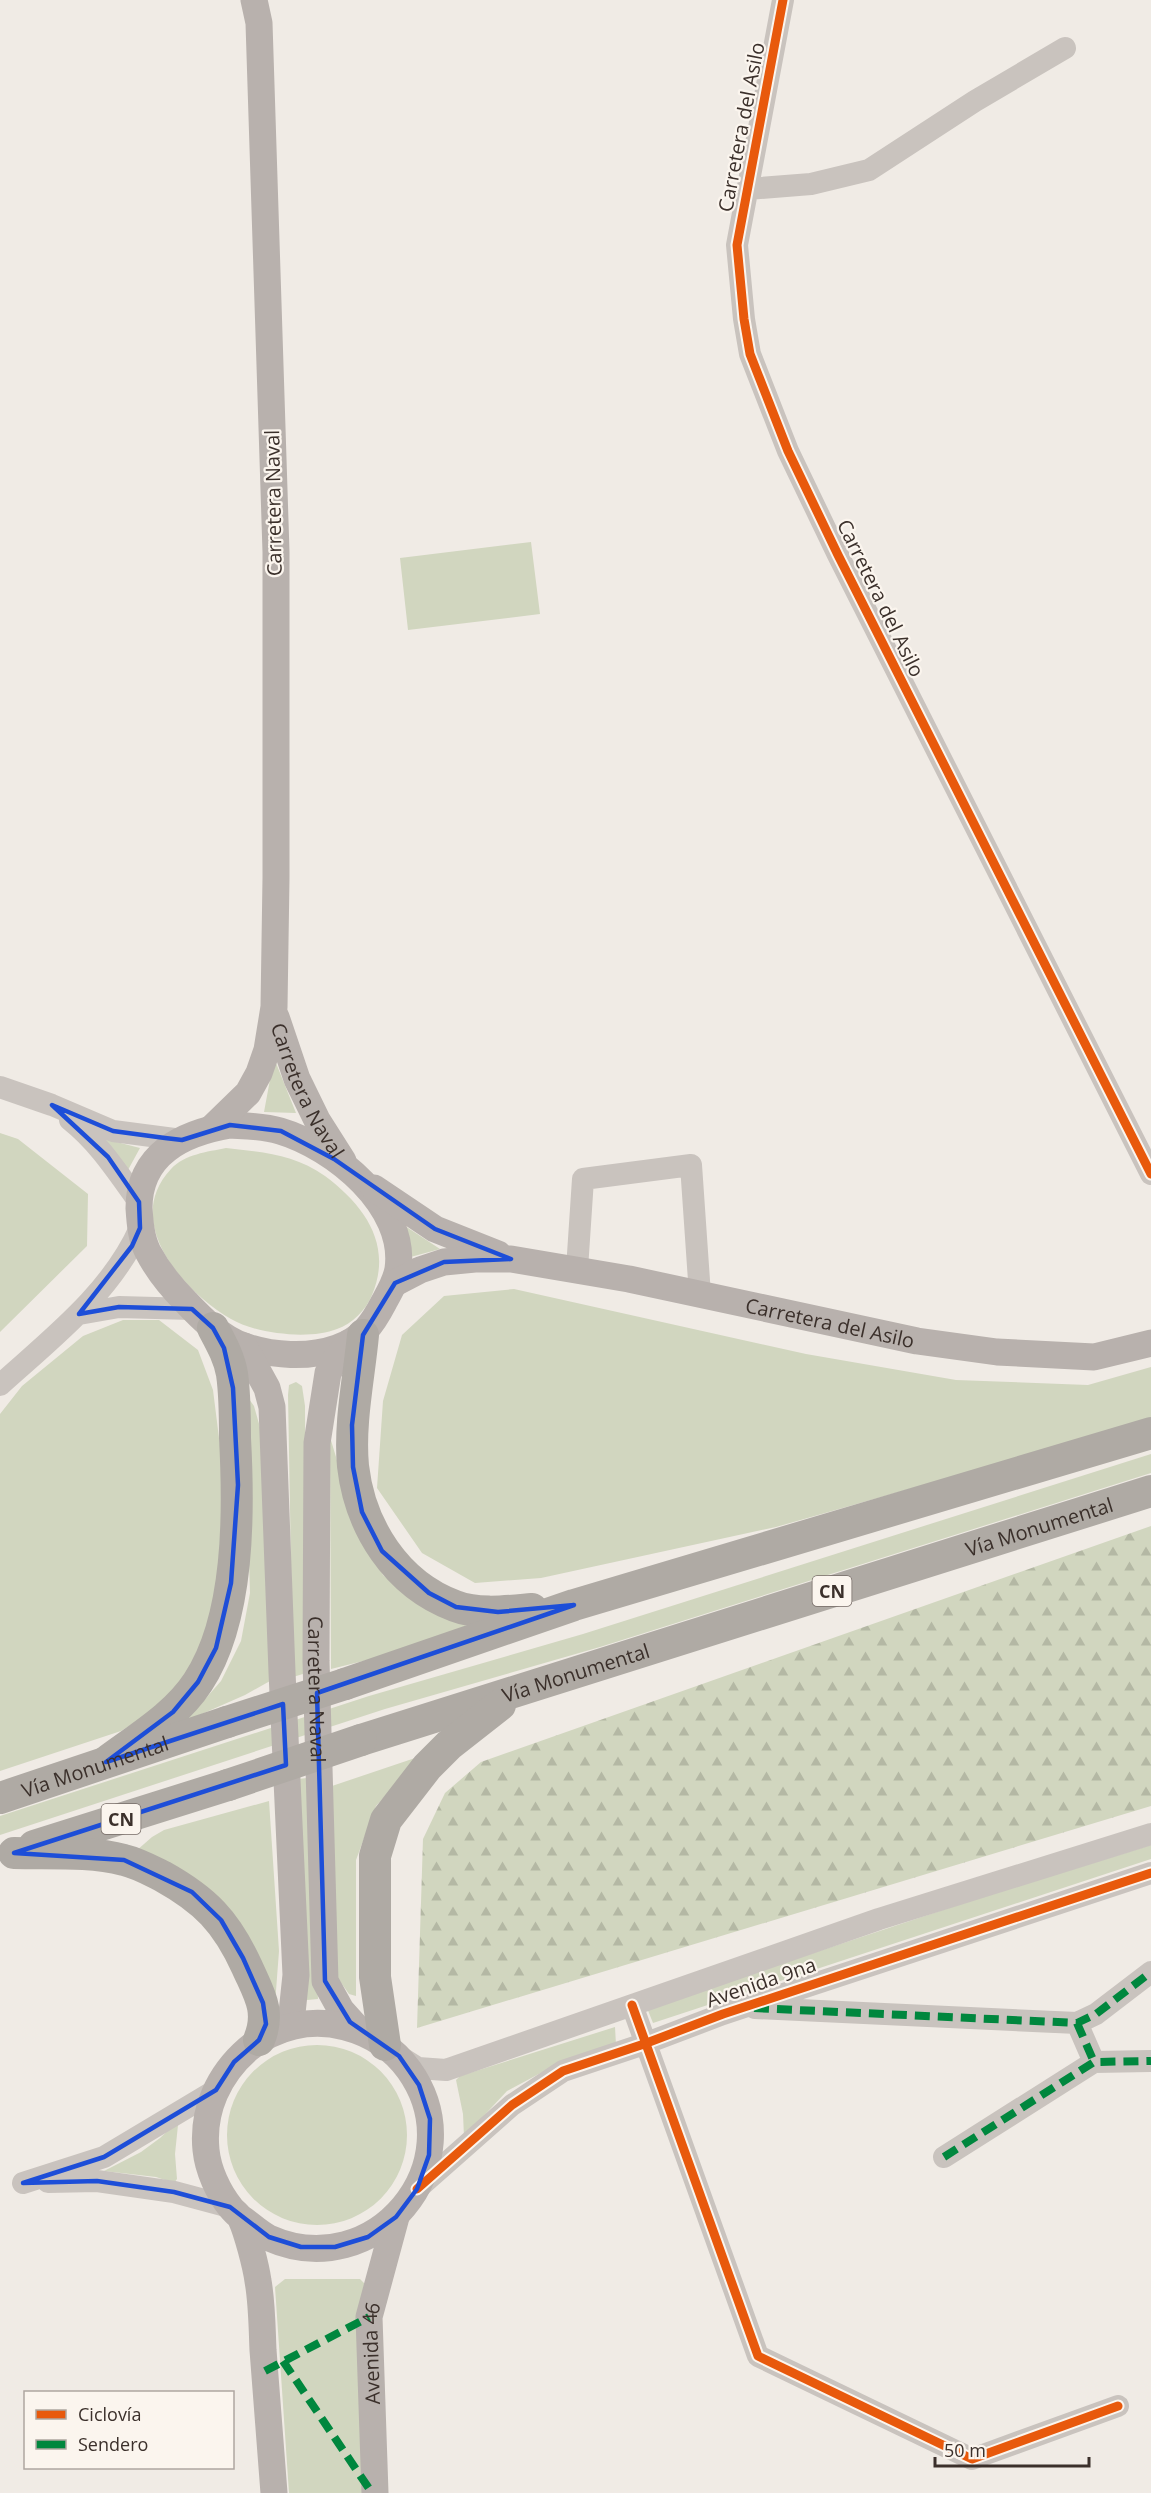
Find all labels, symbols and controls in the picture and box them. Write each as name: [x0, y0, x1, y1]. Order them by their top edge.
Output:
street label: Carretera del Asilo: [711, 40, 771, 214]
street label: Carretera Naval: [258, 430, 288, 576]
street label: Carretera del Asilo: [831, 515, 931, 681]
street label: Carretera Naval: [265, 1019, 351, 1163]
street label: Carretera del Asilo: [743, 1291, 917, 1354]
street label: Vía Monumental: [962, 1490, 1116, 1562]
road number: CN: [812, 1576, 852, 1606]
street label: Carretera Naval: [302, 1616, 332, 1763]
street label: Vía Monumental: [498, 1636, 653, 1708]
street label: Vía Monumental: [18, 1729, 172, 1803]
road number: CN: [102, 1804, 140, 1834]
street label: Avenida 9na: [702, 1951, 820, 2013]
street label: Avenida 46: [355, 2299, 386, 2405]
legend: [24, 2391, 234, 2469]
text: Ciclovía: [78, 2402, 141, 2426]
scale bar: [935, 2430, 1090, 2468]
text: Sendero: [78, 2432, 148, 2456]
text: 50 m: [944, 2438, 986, 2462]

